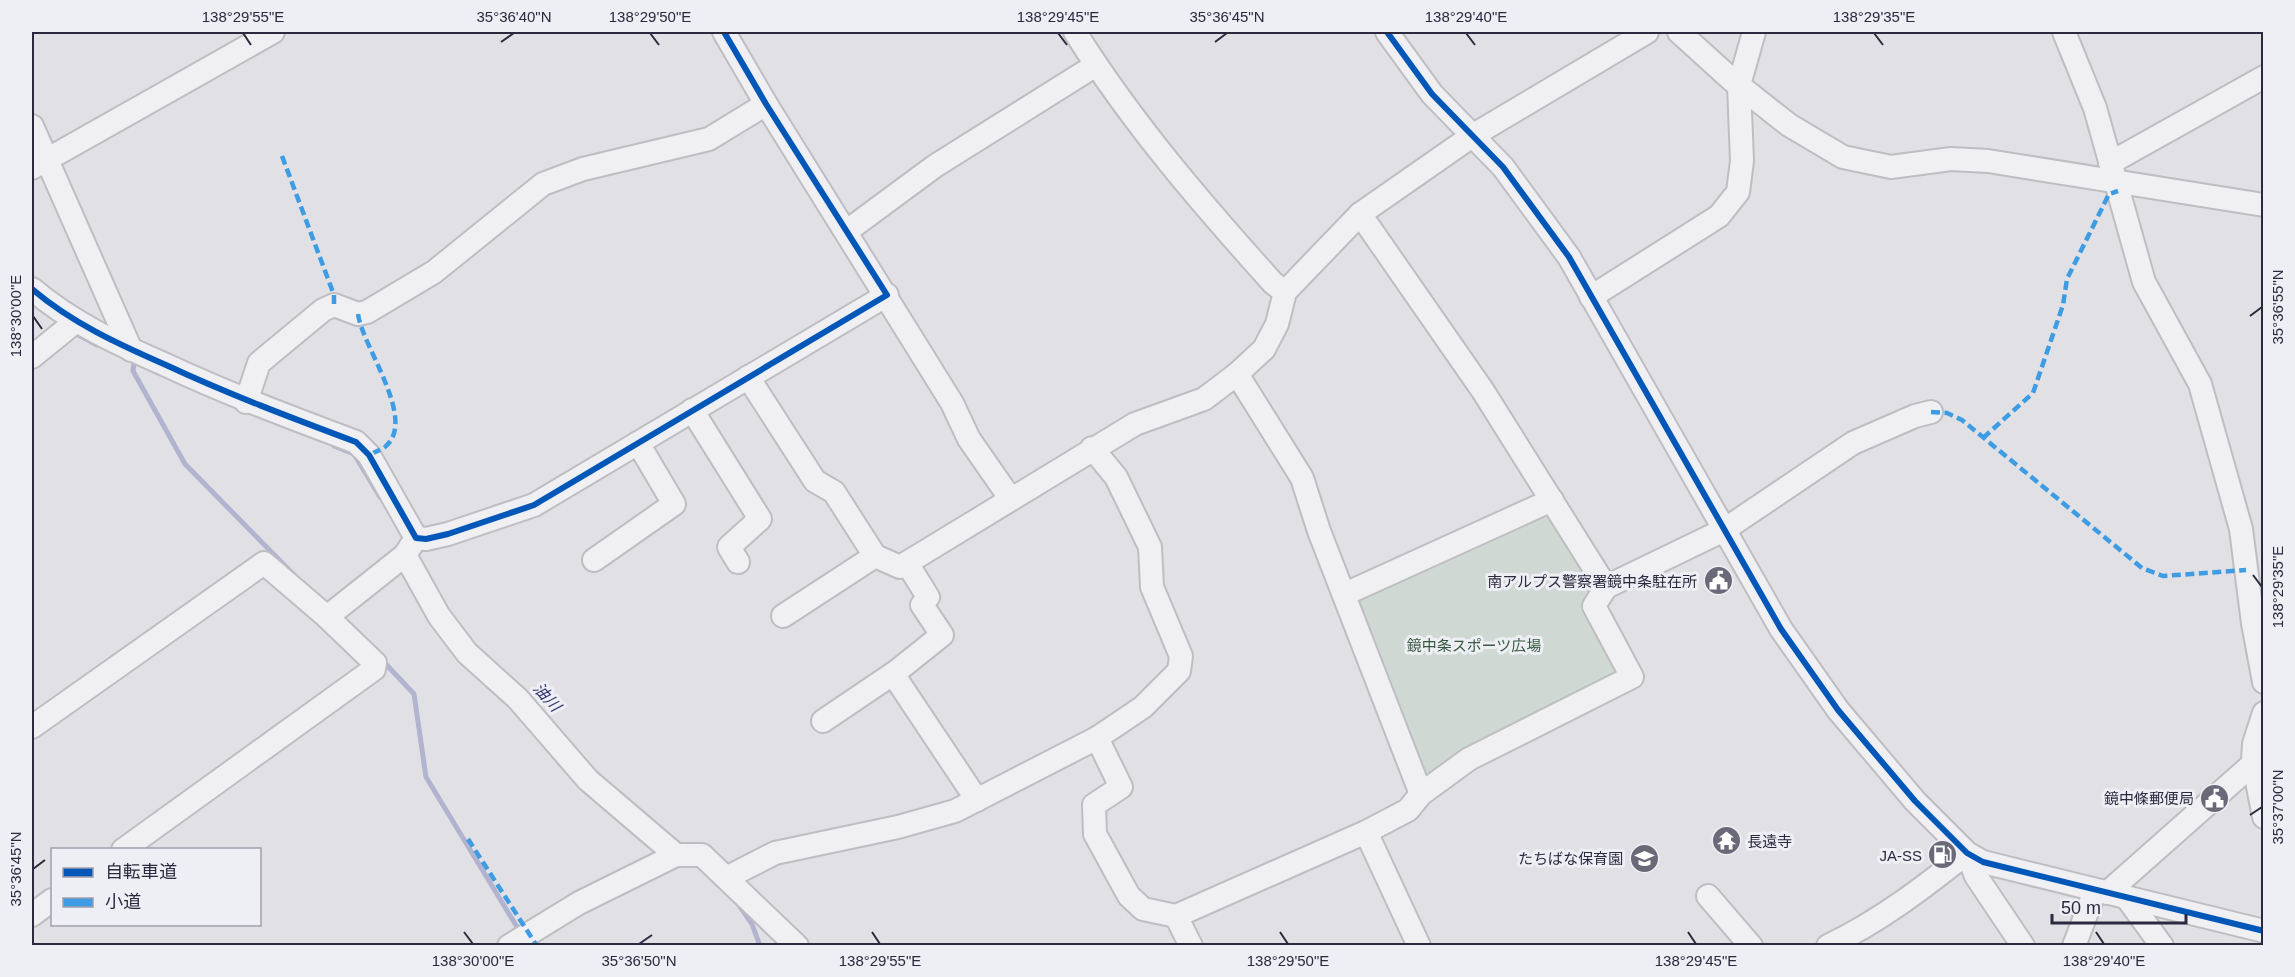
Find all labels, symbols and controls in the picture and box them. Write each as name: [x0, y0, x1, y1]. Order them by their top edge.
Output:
text: 138°29'55"E: [202, 8, 284, 25]
text: 35°36'40"N: [476, 8, 552, 25]
text: 138°29'50"E: [609, 8, 691, 25]
text: 138°29'45"E: [1017, 8, 1099, 25]
text: 35°36'45"N: [1189, 8, 1265, 25]
text: 138°29'40"E: [1425, 8, 1507, 25]
text: 138°29'35"E: [1833, 8, 1915, 25]
text: 35°36'55"N: [2269, 269, 2286, 345]
text: 138°30'00"E: [7, 275, 24, 357]
text: 138°29'35"E: [2269, 546, 2286, 628]
public building icon: 南アルプス警察署鏡中条駐在所: [1702, 565, 1734, 597]
place label: 南アルプス警察署鏡中条駐在所: [1487, 573, 1697, 590]
park label: 鏡中条スポーツ広場: [1407, 637, 1541, 654]
water label: 油川: [530, 679, 565, 716]
text: 35°37'00"N: [2269, 769, 2286, 845]
public building icon: 鏡中條郵便局: [2199, 782, 2231, 814]
place label: 鏡中條郵便局: [2104, 790, 2194, 807]
temple icon: 長遠寺: [1710, 825, 1742, 857]
text: 35°36'45"N: [7, 831, 24, 907]
place label: 長遠寺: [1747, 833, 1792, 850]
fuel station icon: JA-SS: [1927, 839, 1959, 871]
school or university icon: たちばな保育園: [1628, 842, 1660, 874]
place label: JA-SS: [1879, 847, 1922, 864]
legend: [51, 848, 261, 926]
place label: たちばな保育園: [1518, 850, 1623, 867]
text: 自転車道: [105, 862, 177, 882]
scale bar: [2052, 887, 2186, 925]
text: 小道: [105, 892, 141, 912]
text: 50 m: [2061, 898, 2101, 918]
text: 138°30'00"E: [432, 952, 514, 969]
text: 35°36'50"N: [601, 952, 677, 969]
text: 138°29'55"E: [839, 952, 921, 969]
text: 138°29'50"E: [1247, 952, 1329, 969]
text: 138°29'45"E: [1655, 952, 1737, 969]
text: 138°29'40"E: [2063, 952, 2145, 969]

